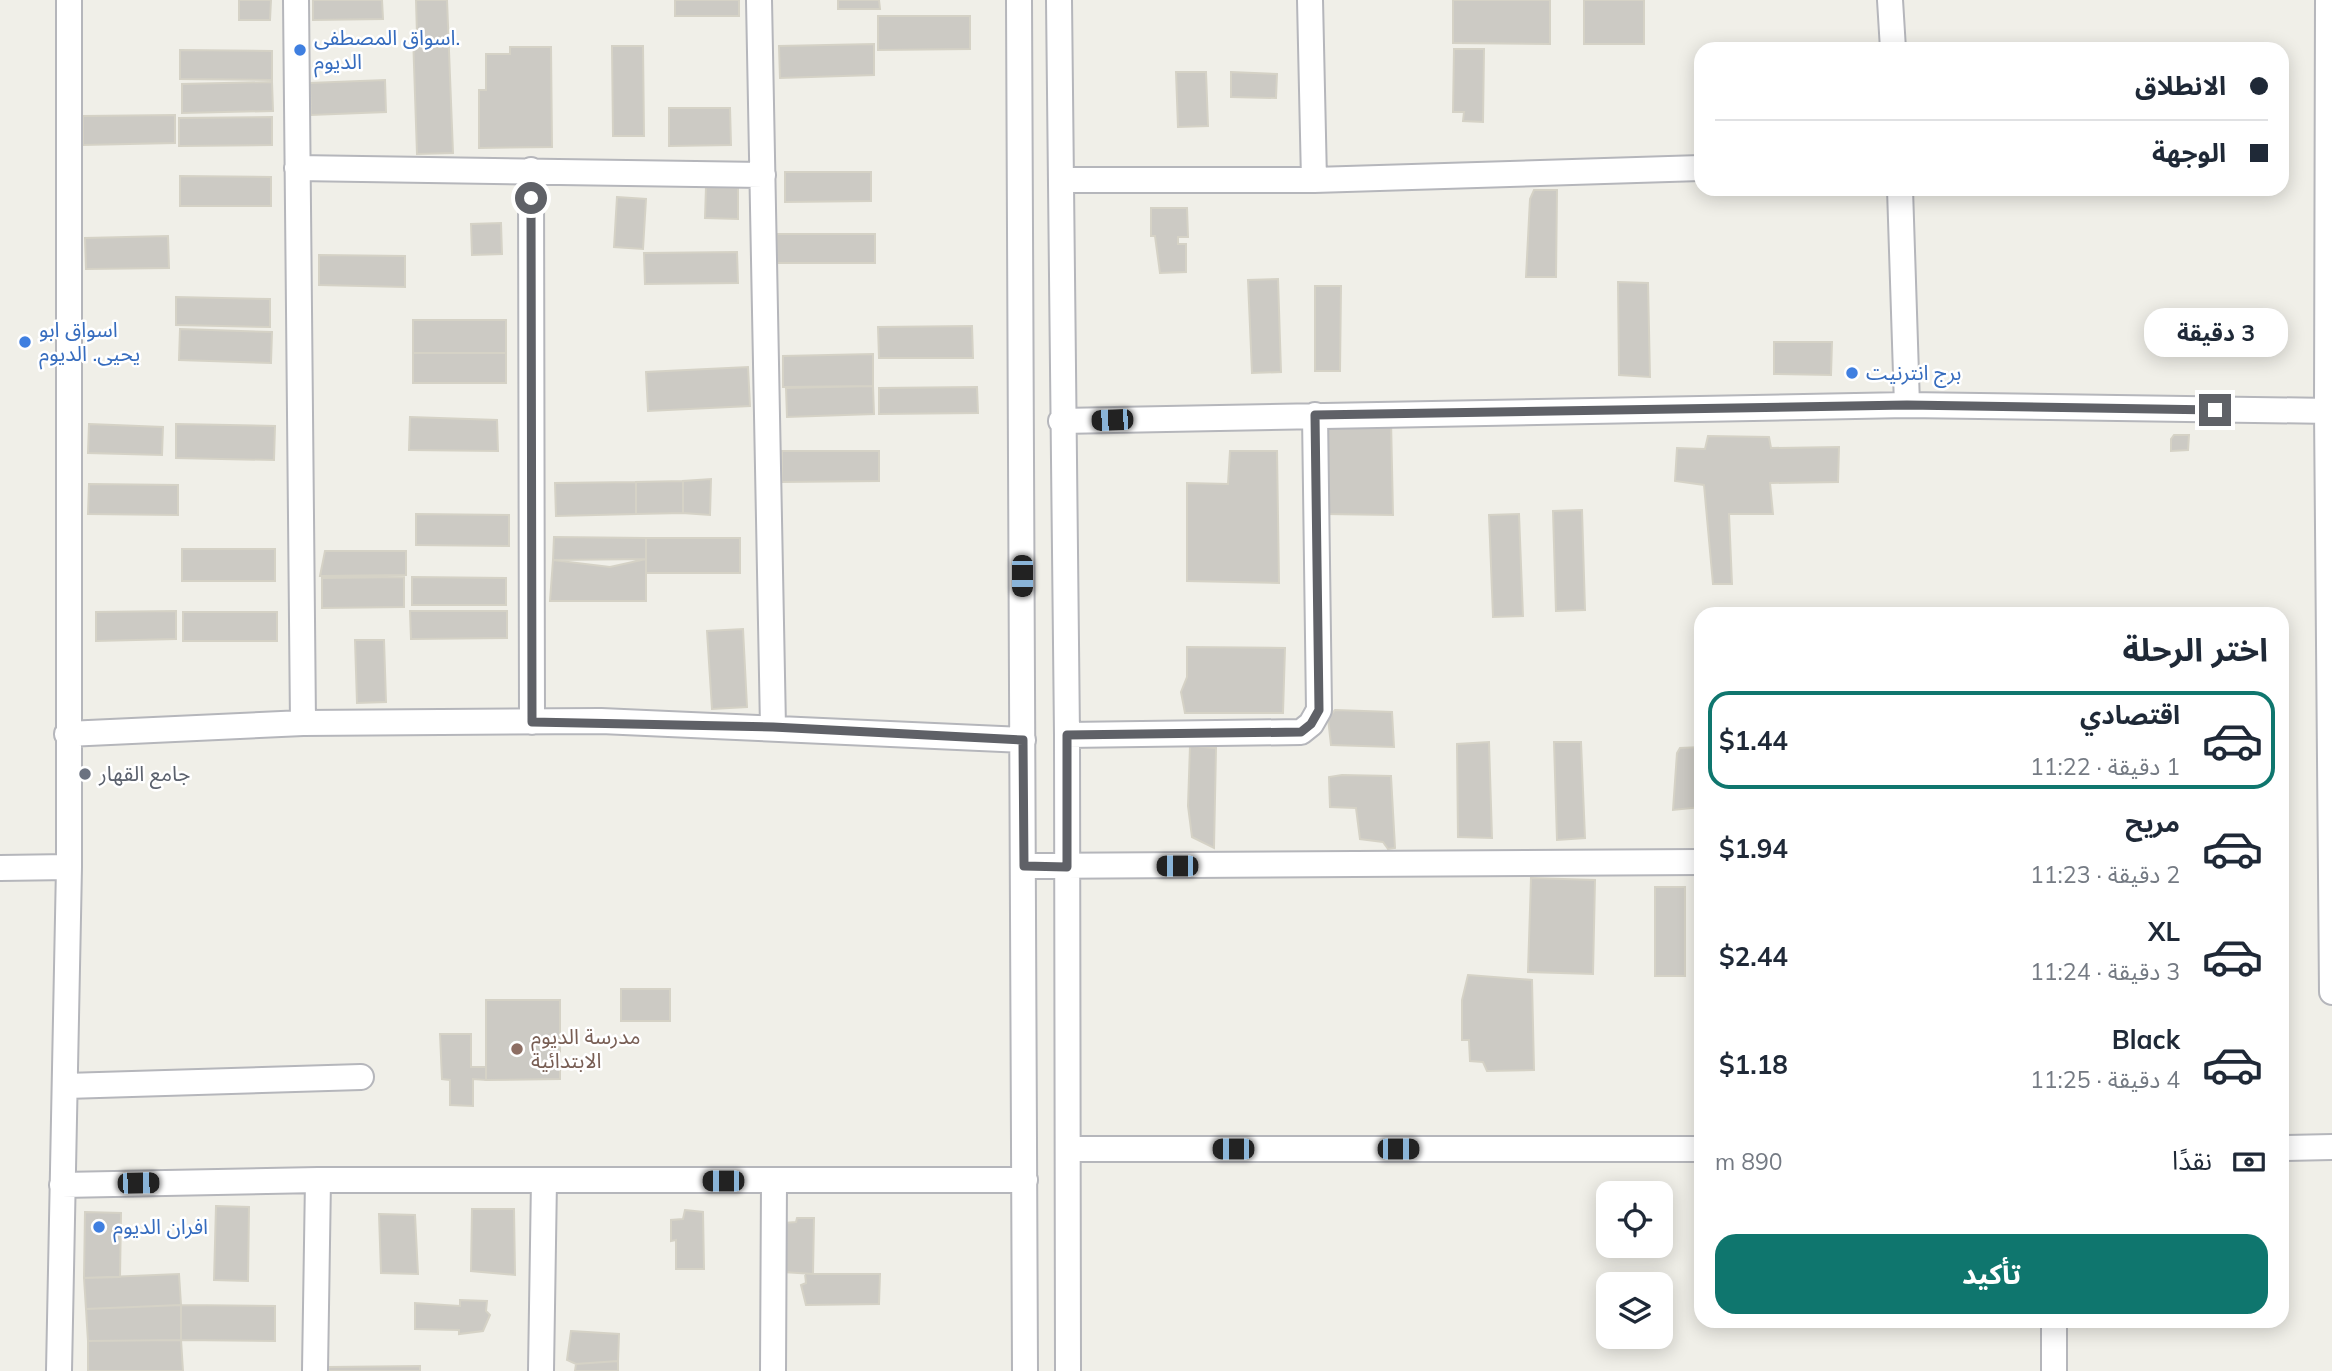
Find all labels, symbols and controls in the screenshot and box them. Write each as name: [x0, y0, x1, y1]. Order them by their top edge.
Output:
place label: اسواق المصطفى. الديوم: [314, 24, 460, 78]
marker: اسواق المصطفى. الديوم: [292, 42, 308, 58]
text: الانطلاق: [2135, 69, 2226, 102]
text: الوجهة: [2152, 136, 2226, 169]
route start: [515, 182, 547, 214]
callout: 3 دقيقة: [2143, 308, 2287, 358]
place label: اسواق ابو يحيى. الديوم: [39, 316, 140, 370]
text: 3 دقيقة: [2177, 318, 2255, 347]
marker: اسواق ابو يحيى. الديوم: [17, 334, 33, 350]
place label: برج انترنيت: [1866, 359, 1961, 388]
marker: برج انترنيت: [1844, 365, 1860, 381]
route end: [2199, 394, 2231, 426]
car: [1091, 409, 1134, 431]
car: [1012, 555, 1033, 597]
text: اختر الرحلة: [2123, 629, 2268, 669]
text: اقتصادي: [2080, 698, 2180, 731]
icon: car: [2201, 709, 2264, 772]
text: $1.44: [1719, 724, 1788, 757]
text: 1 دقيقة · 11:22: [2030, 752, 2180, 781]
place label: جامع القهار: [98, 760, 190, 789]
marker: جامع القهار: [77, 766, 93, 782]
text: مريح: [2125, 806, 2180, 839]
icon: car: [2201, 817, 2264, 880]
text: $1.94: [1719, 832, 1788, 865]
car: [1157, 856, 1199, 877]
text: 2 دقيقة · 11:23: [2030, 860, 2180, 889]
text: XL: [2148, 915, 2180, 948]
icon: car: [2201, 925, 2264, 988]
text: $2.44: [1719, 940, 1788, 973]
text: 3 دقيقة · 11:24: [2030, 957, 2180, 986]
place label: مدرسة الديوم الابتدائية: [531, 1023, 640, 1073]
text: Black: [2112, 1023, 2180, 1056]
icon: car: [2201, 1033, 2264, 1096]
marker: مدرسة الديوم الابتدائية: [509, 1041, 525, 1057]
text: $1.18: [1719, 1048, 1788, 1081]
text: 4 دقيقة · 11:25: [2030, 1065, 2180, 1094]
car: [1213, 1139, 1255, 1160]
car: [1378, 1139, 1420, 1160]
icon: cash: [2230, 1143, 2268, 1181]
text: نقدًا: [2172, 1144, 2212, 1177]
text: 890 m: [1715, 1147, 1783, 1176]
car: [703, 1171, 745, 1192]
car: [117, 1172, 160, 1194]
map controls: [1596, 1181, 1673, 1349]
button: locate: [1596, 1181, 1673, 1258]
place label: افران الديوم: [113, 1213, 208, 1243]
marker: افران الديوم: [91, 1219, 107, 1235]
button: تأكيد: [1715, 1234, 2268, 1314]
button: layers: [1596, 1272, 1673, 1349]

